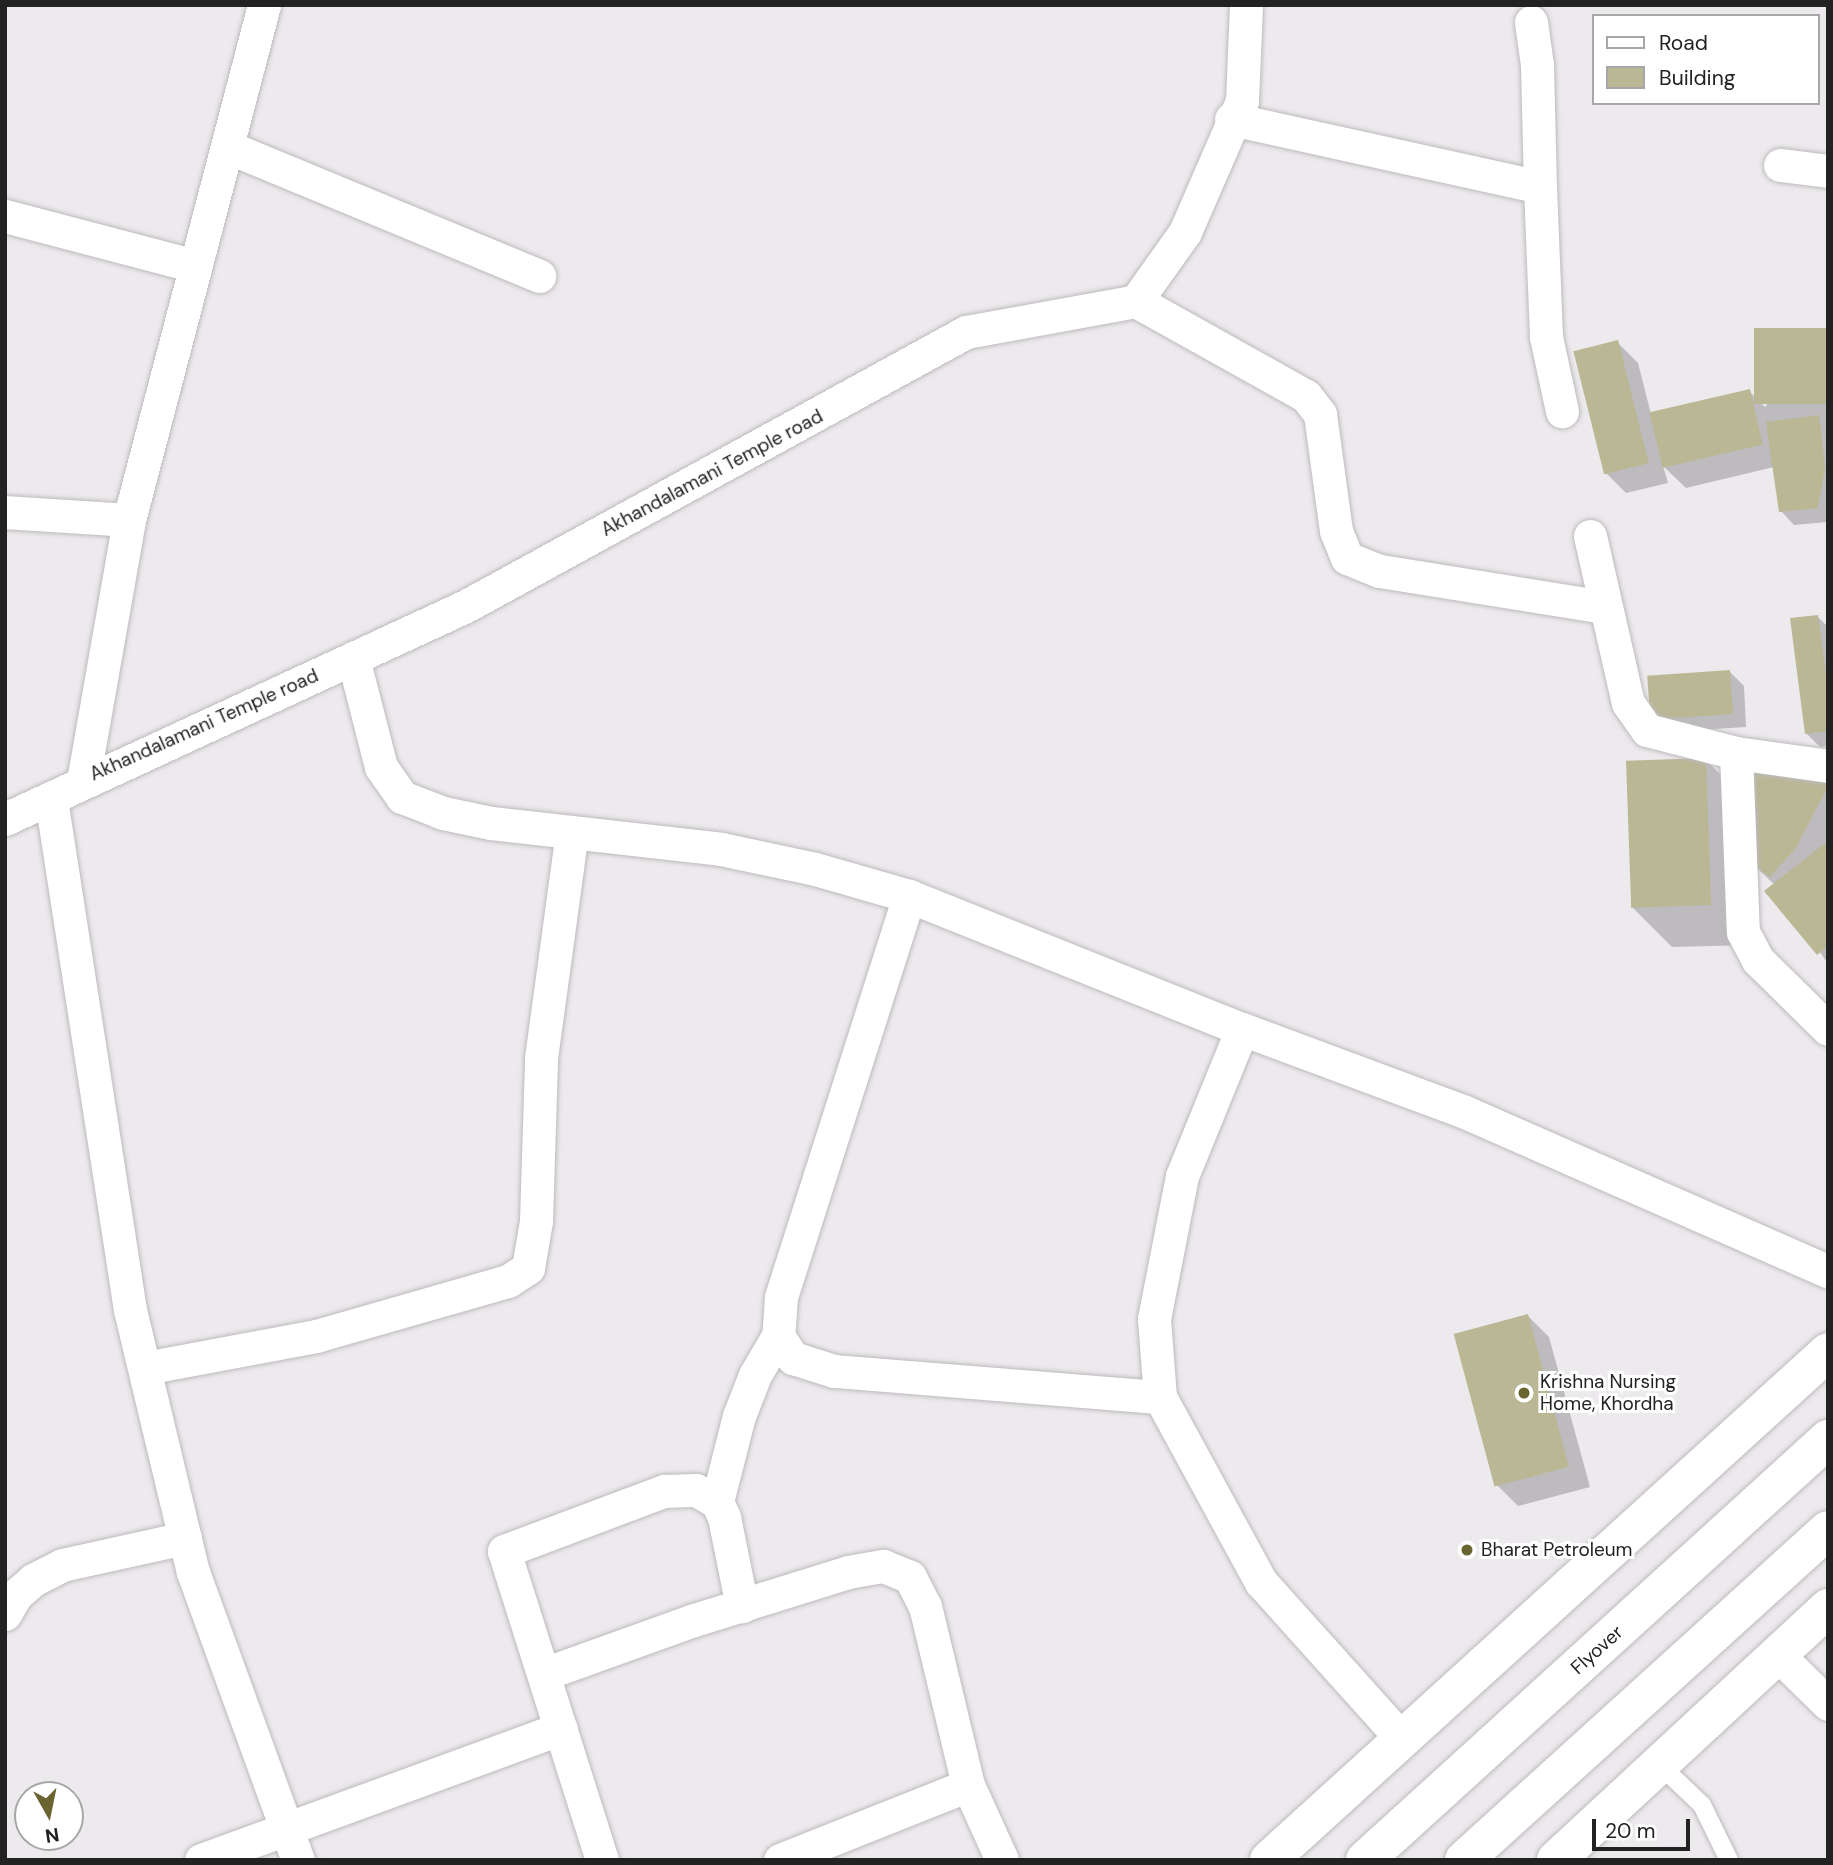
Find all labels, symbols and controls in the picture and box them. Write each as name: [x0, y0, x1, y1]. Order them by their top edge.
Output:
legend: [1591, 14, 1819, 105]
text: Road: [1659, 29, 1708, 57]
text: Building: [1659, 64, 1735, 92]
street label: Akhandalamani Temple road: [597, 405, 827, 541]
street label: Akhandalamani Temple road: [86, 664, 322, 786]
place label: Krishna Nursing Home, Khordha: [1540, 1371, 1676, 1415]
marker: Krishna Nursing Home, Khordha: [1514, 1383, 1534, 1403]
place label: Bharat Petroleum: [1481, 1539, 1632, 1561]
marker: Bharat Petroleum: [1459, 1542, 1475, 1558]
street label: Flyover: [1566, 1621, 1628, 1679]
north arrow: [14, 1781, 84, 1851]
scale bar: [1595, 1806, 1693, 1850]
text: 20 m: [1605, 1817, 1656, 1845]
text: N: [43, 1822, 61, 1849]

